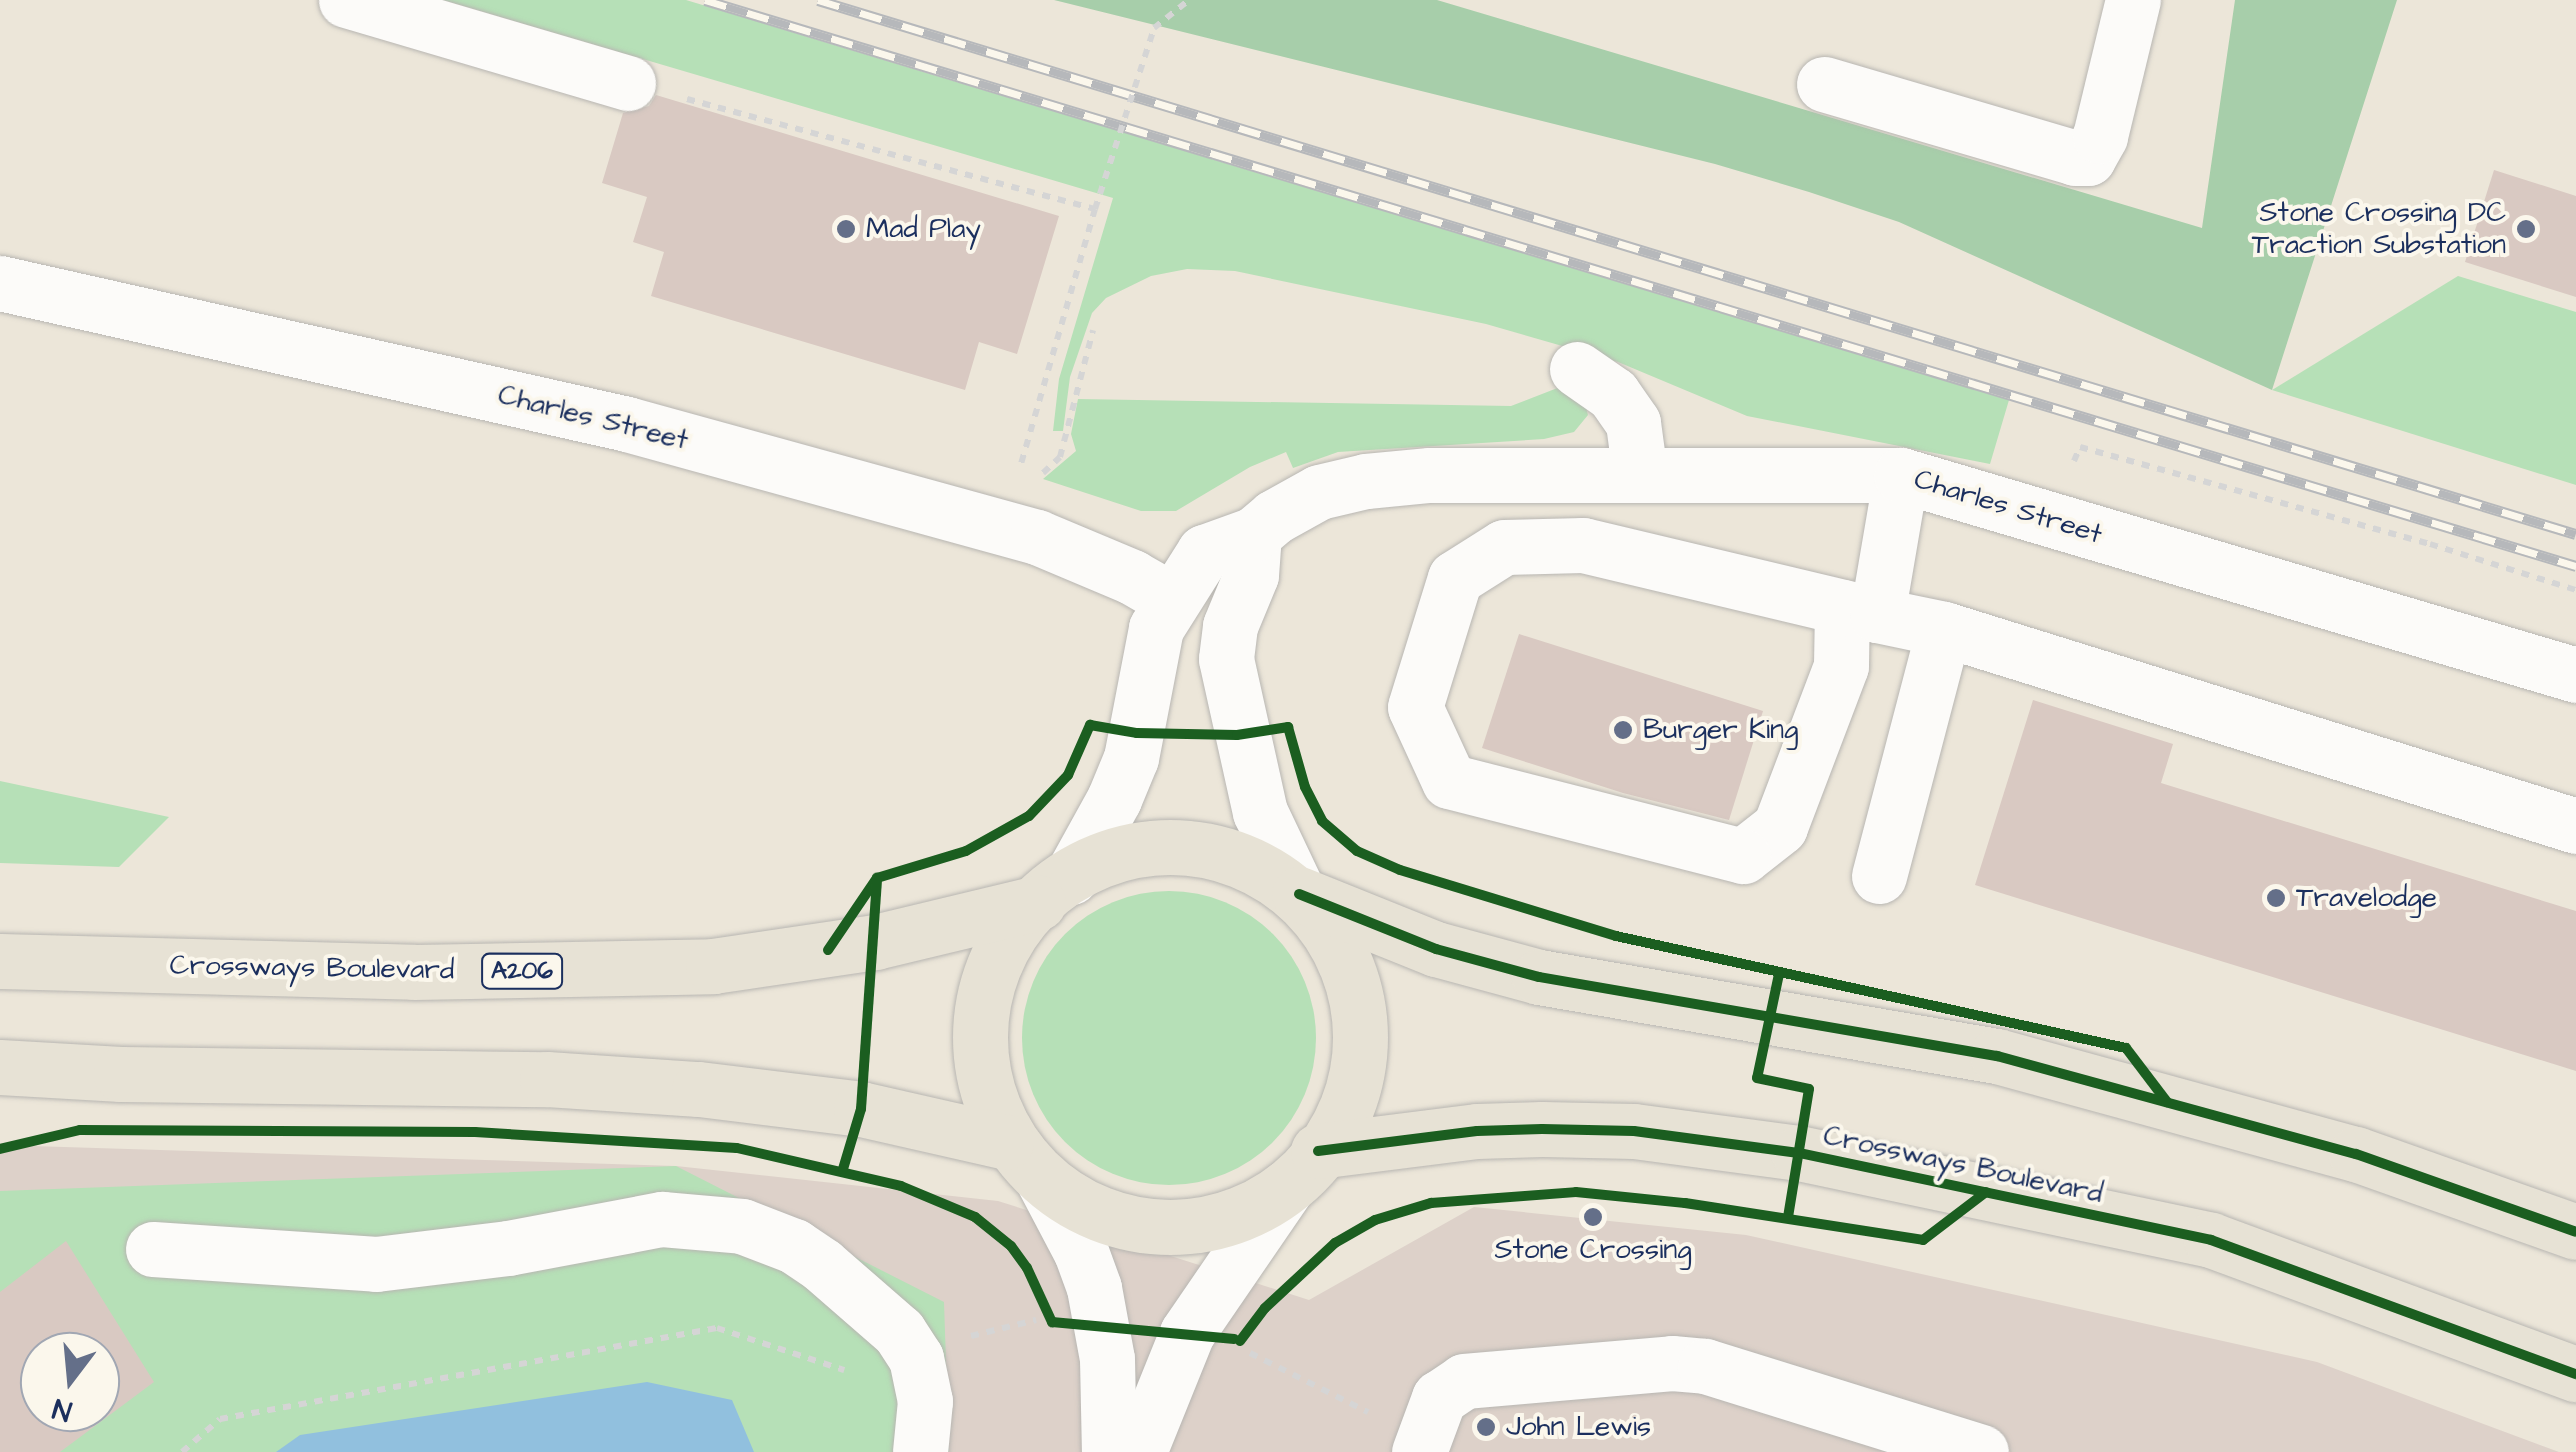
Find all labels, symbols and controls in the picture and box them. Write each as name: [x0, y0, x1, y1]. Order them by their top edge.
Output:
place label: Stone Crossing DC Traction Substation: [2252, 196, 2506, 262]
place label: Mad Play: [866, 212, 981, 246]
marker: Mad Play: [835, 218, 857, 240]
marker: Stone Crossing DC Traction Substation: [2515, 218, 2537, 240]
street label: Charles Street: [495, 378, 691, 458]
street label: Charles Street: [1910, 462, 2106, 552]
place label: Burger King: [1643, 713, 1798, 747]
marker: Burger King: [1612, 719, 1634, 741]
place label: Travelodge: [2296, 881, 2437, 915]
marker: Travelodge: [2265, 887, 2287, 909]
street label: Crossways Boulevard: [169, 949, 455, 987]
road number: A206: [480, 951, 564, 991]
street label: Crossways Boulevard: [1820, 1119, 2106, 1211]
marker: Stone Crossing: [1582, 1206, 1604, 1228]
place label: Stone Crossing: [1494, 1233, 1692, 1267]
north arrow: [20, 1332, 120, 1432]
text: N: [48, 1388, 76, 1431]
place label: John Lewis: [1506, 1410, 1651, 1444]
marker: John Lewis: [1475, 1416, 1497, 1438]

